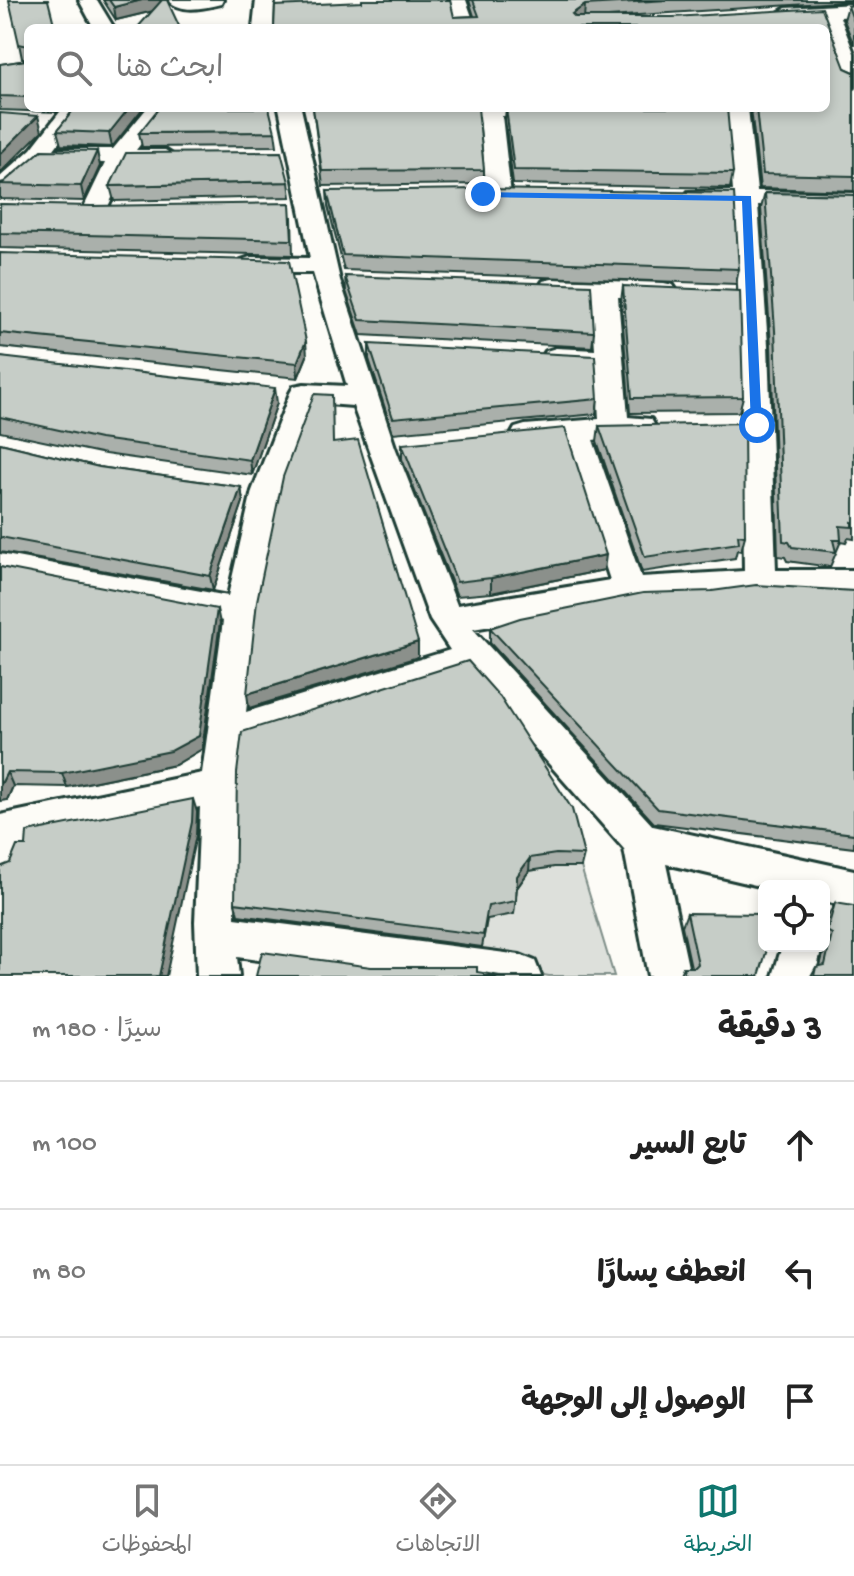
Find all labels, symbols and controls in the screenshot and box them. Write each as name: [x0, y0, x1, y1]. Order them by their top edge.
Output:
search box: [24, 24, 830, 112]
icon: search: [52, 46, 96, 90]
text: ابحث هنا: [116, 53, 223, 88]
route end: [465, 176, 501, 212]
route start: [739, 407, 775, 443]
map controls: [758, 880, 830, 952]
button: locate: [758, 880, 830, 952]
text: 3 دقيقة: [718, 1011, 822, 1051]
text: سيرًا · 180 m: [32, 1016, 162, 1047]
icon: ahead: [778, 1123, 822, 1167]
text: 100 m: [32, 1130, 97, 1161]
text: تابع السير: [632, 1130, 746, 1165]
icon: left: [778, 1251, 822, 1295]
text: 80 m: [32, 1258, 86, 1289]
text: انعطف يسارًا: [597, 1258, 746, 1293]
icon: arrive: [778, 1379, 822, 1423]
text: الوصول إلى الوجهة: [521, 1386, 746, 1421]
tab: المحفوظات: [102, 1479, 192, 1563]
tab: الاتجاهات: [396, 1479, 480, 1563]
tab: الخريطة: [684, 1479, 752, 1563]

